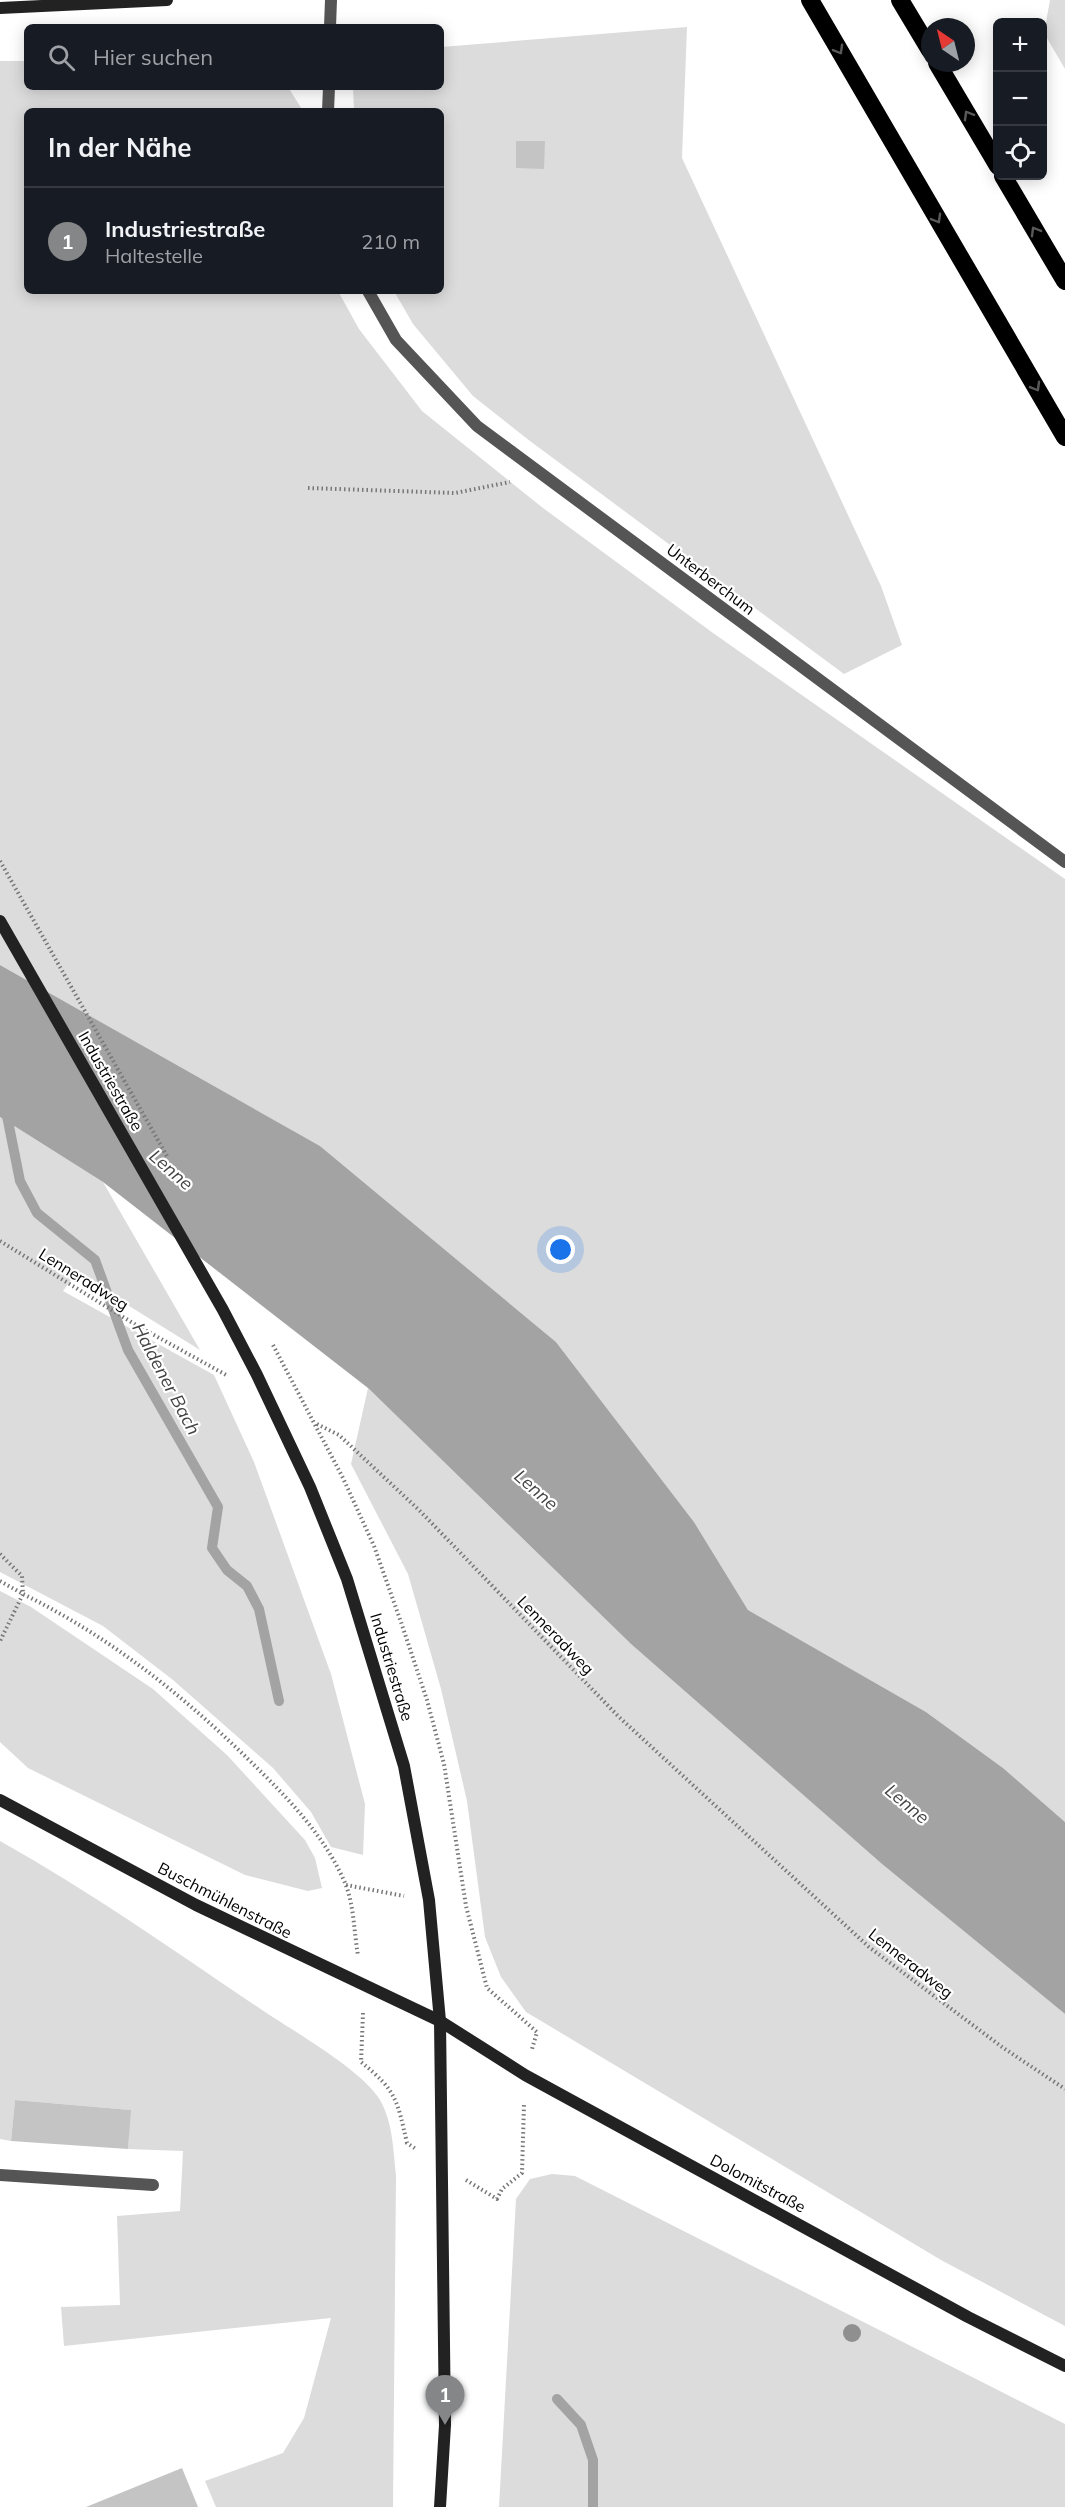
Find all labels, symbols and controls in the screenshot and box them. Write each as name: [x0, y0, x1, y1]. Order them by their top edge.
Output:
north arrow: [921, 18, 975, 72]
map controls: [993, 18, 1047, 180]
button: +: [993, 18, 1047, 72]
search box: [24, 24, 444, 90]
icon: search: [45, 41, 78, 74]
text: Hier suchen: [93, 43, 213, 71]
one-way arrow: [832, 44, 843, 55]
button: −: [993, 72, 1047, 126]
one-way arrow: [964, 111, 975, 121]
button: locate: [993, 126, 1047, 180]
text: In der Nähe: [48, 131, 192, 164]
one-way arrow: [930, 213, 942, 223]
text: Industriestraße: [105, 215, 265, 243]
one-way arrow: [1031, 227, 1043, 237]
text: 1: [62, 229, 74, 254]
text: 210 m: [361, 229, 420, 254]
text: Haltestelle: [105, 243, 203, 268]
one-way arrow: [1029, 381, 1040, 391]
street label: Unterberchum: [663, 539, 759, 619]
street label: Industriestraße: [74, 1028, 148, 1134]
water label: Lenne: [145, 1144, 198, 1195]
your location: [546, 1235, 575, 1264]
street label: Lenneradweg: [36, 1244, 132, 1314]
water label: Haldener Bach: [127, 1319, 206, 1439]
water label: Lenne: [510, 1464, 563, 1515]
street label: Lenneradweg: [513, 1591, 599, 1679]
street label: Industriestraße: [366, 1611, 418, 1723]
water label: Lenne: [881, 1779, 934, 1829]
street label: Buschmühlenstraße: [155, 1858, 295, 1942]
street label: Lenneradweg: [865, 1924, 957, 2002]
street label: Dolomitstraße: [707, 2149, 809, 2217]
pin: 1: [426, 2376, 464, 2425]

